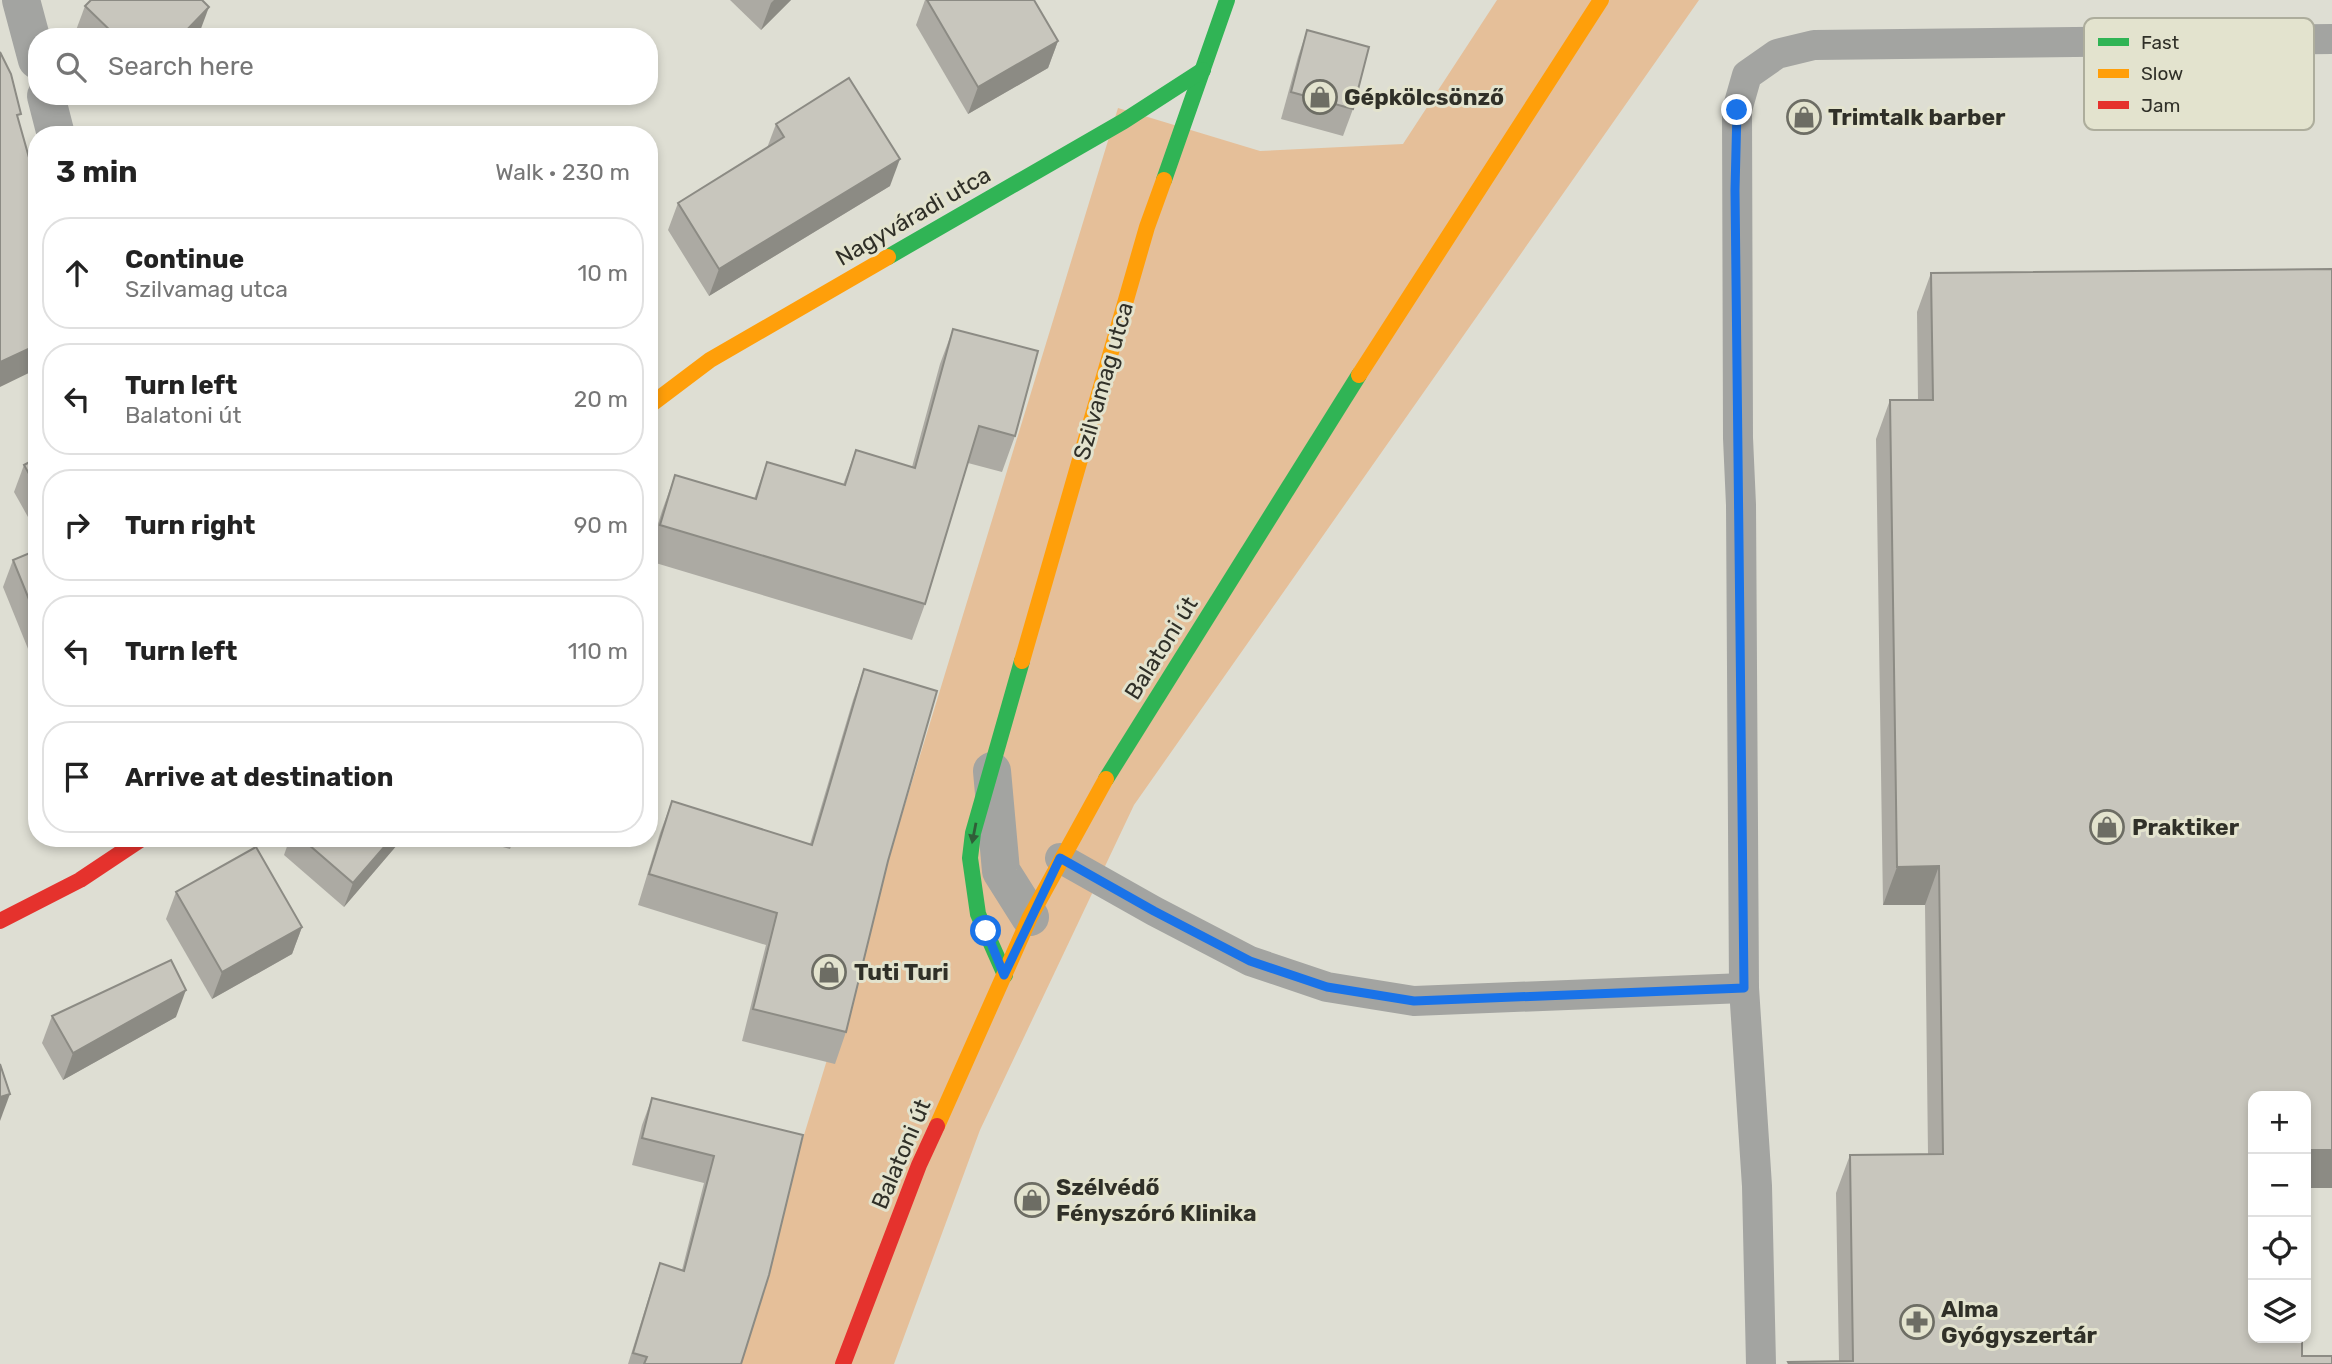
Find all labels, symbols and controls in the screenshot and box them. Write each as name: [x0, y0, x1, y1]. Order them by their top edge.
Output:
legend: [2084, 18, 2314, 130]
search box: [28, 28, 658, 105]
text: Fast: [2141, 31, 2180, 54]
icon: search: [52, 48, 90, 86]
text: Search here: [108, 51, 254, 82]
text: Slow: [2141, 62, 2183, 85]
shop icon: Gépkölcsönző: [1301, 78, 1339, 116]
place label: Gépkölcsönző: [1344, 83, 1504, 111]
route end: [1721, 94, 1752, 125]
text: Jam: [2141, 94, 2180, 117]
shop icon: Trimtalk barber: [1785, 98, 1823, 136]
place label: Trimtalk barber: [1828, 103, 2006, 131]
text: 3 min: [56, 154, 138, 190]
text: Walk · 230 m: [495, 158, 630, 186]
street label: Nagyváradi utca: [830, 160, 996, 272]
text: Continue: [125, 244, 244, 275]
icon: ahead: [58, 254, 96, 292]
text: 10 m: [577, 259, 628, 287]
text: Szilvamag utca: [125, 275, 288, 303]
street label: Szilvamag utca: [1067, 299, 1139, 463]
text: Turn left: [125, 370, 237, 401]
icon: left: [58, 380, 96, 418]
text: 20 m: [574, 385, 628, 413]
text: Balatoni út: [125, 401, 241, 429]
icon: right: [58, 506, 96, 544]
text: Turn right: [125, 510, 255, 541]
text: 90 m: [574, 511, 628, 539]
street label: Balatoni út: [1118, 591, 1204, 705]
icon: left: [58, 632, 96, 670]
text: Turn left: [125, 636, 237, 667]
text: 110 m: [568, 637, 628, 665]
icon: arrive: [58, 758, 96, 796]
text: Arrive at destination: [125, 762, 393, 793]
shop icon: Praktiker: [2088, 808, 2126, 846]
place label: Praktiker: [2132, 813, 2240, 841]
one-way arrow: [968, 822, 979, 844]
route start: [970, 915, 1001, 946]
shop icon: Tuti Turi: [810, 953, 848, 991]
place label: Tuti Turi: [854, 958, 949, 986]
map controls: [2248, 1091, 2311, 1343]
button: +: [2248, 1091, 2311, 1154]
street label: Balatoni út: [865, 1095, 937, 1213]
button: −: [2248, 1154, 2311, 1217]
place label: Szélvédő Fényszóró Klinika: [1056, 1173, 1257, 1227]
shop icon: Szélvédő Fényszóró Klinika: [1013, 1181, 1051, 1219]
button: locate: [2248, 1217, 2311, 1280]
button: layers: [2248, 1280, 2311, 1343]
place label: Alma Gyógyszertár: [1941, 1295, 2098, 1349]
pharmacy icon: Alma Gyógyszertár: [1898, 1303, 1936, 1341]

